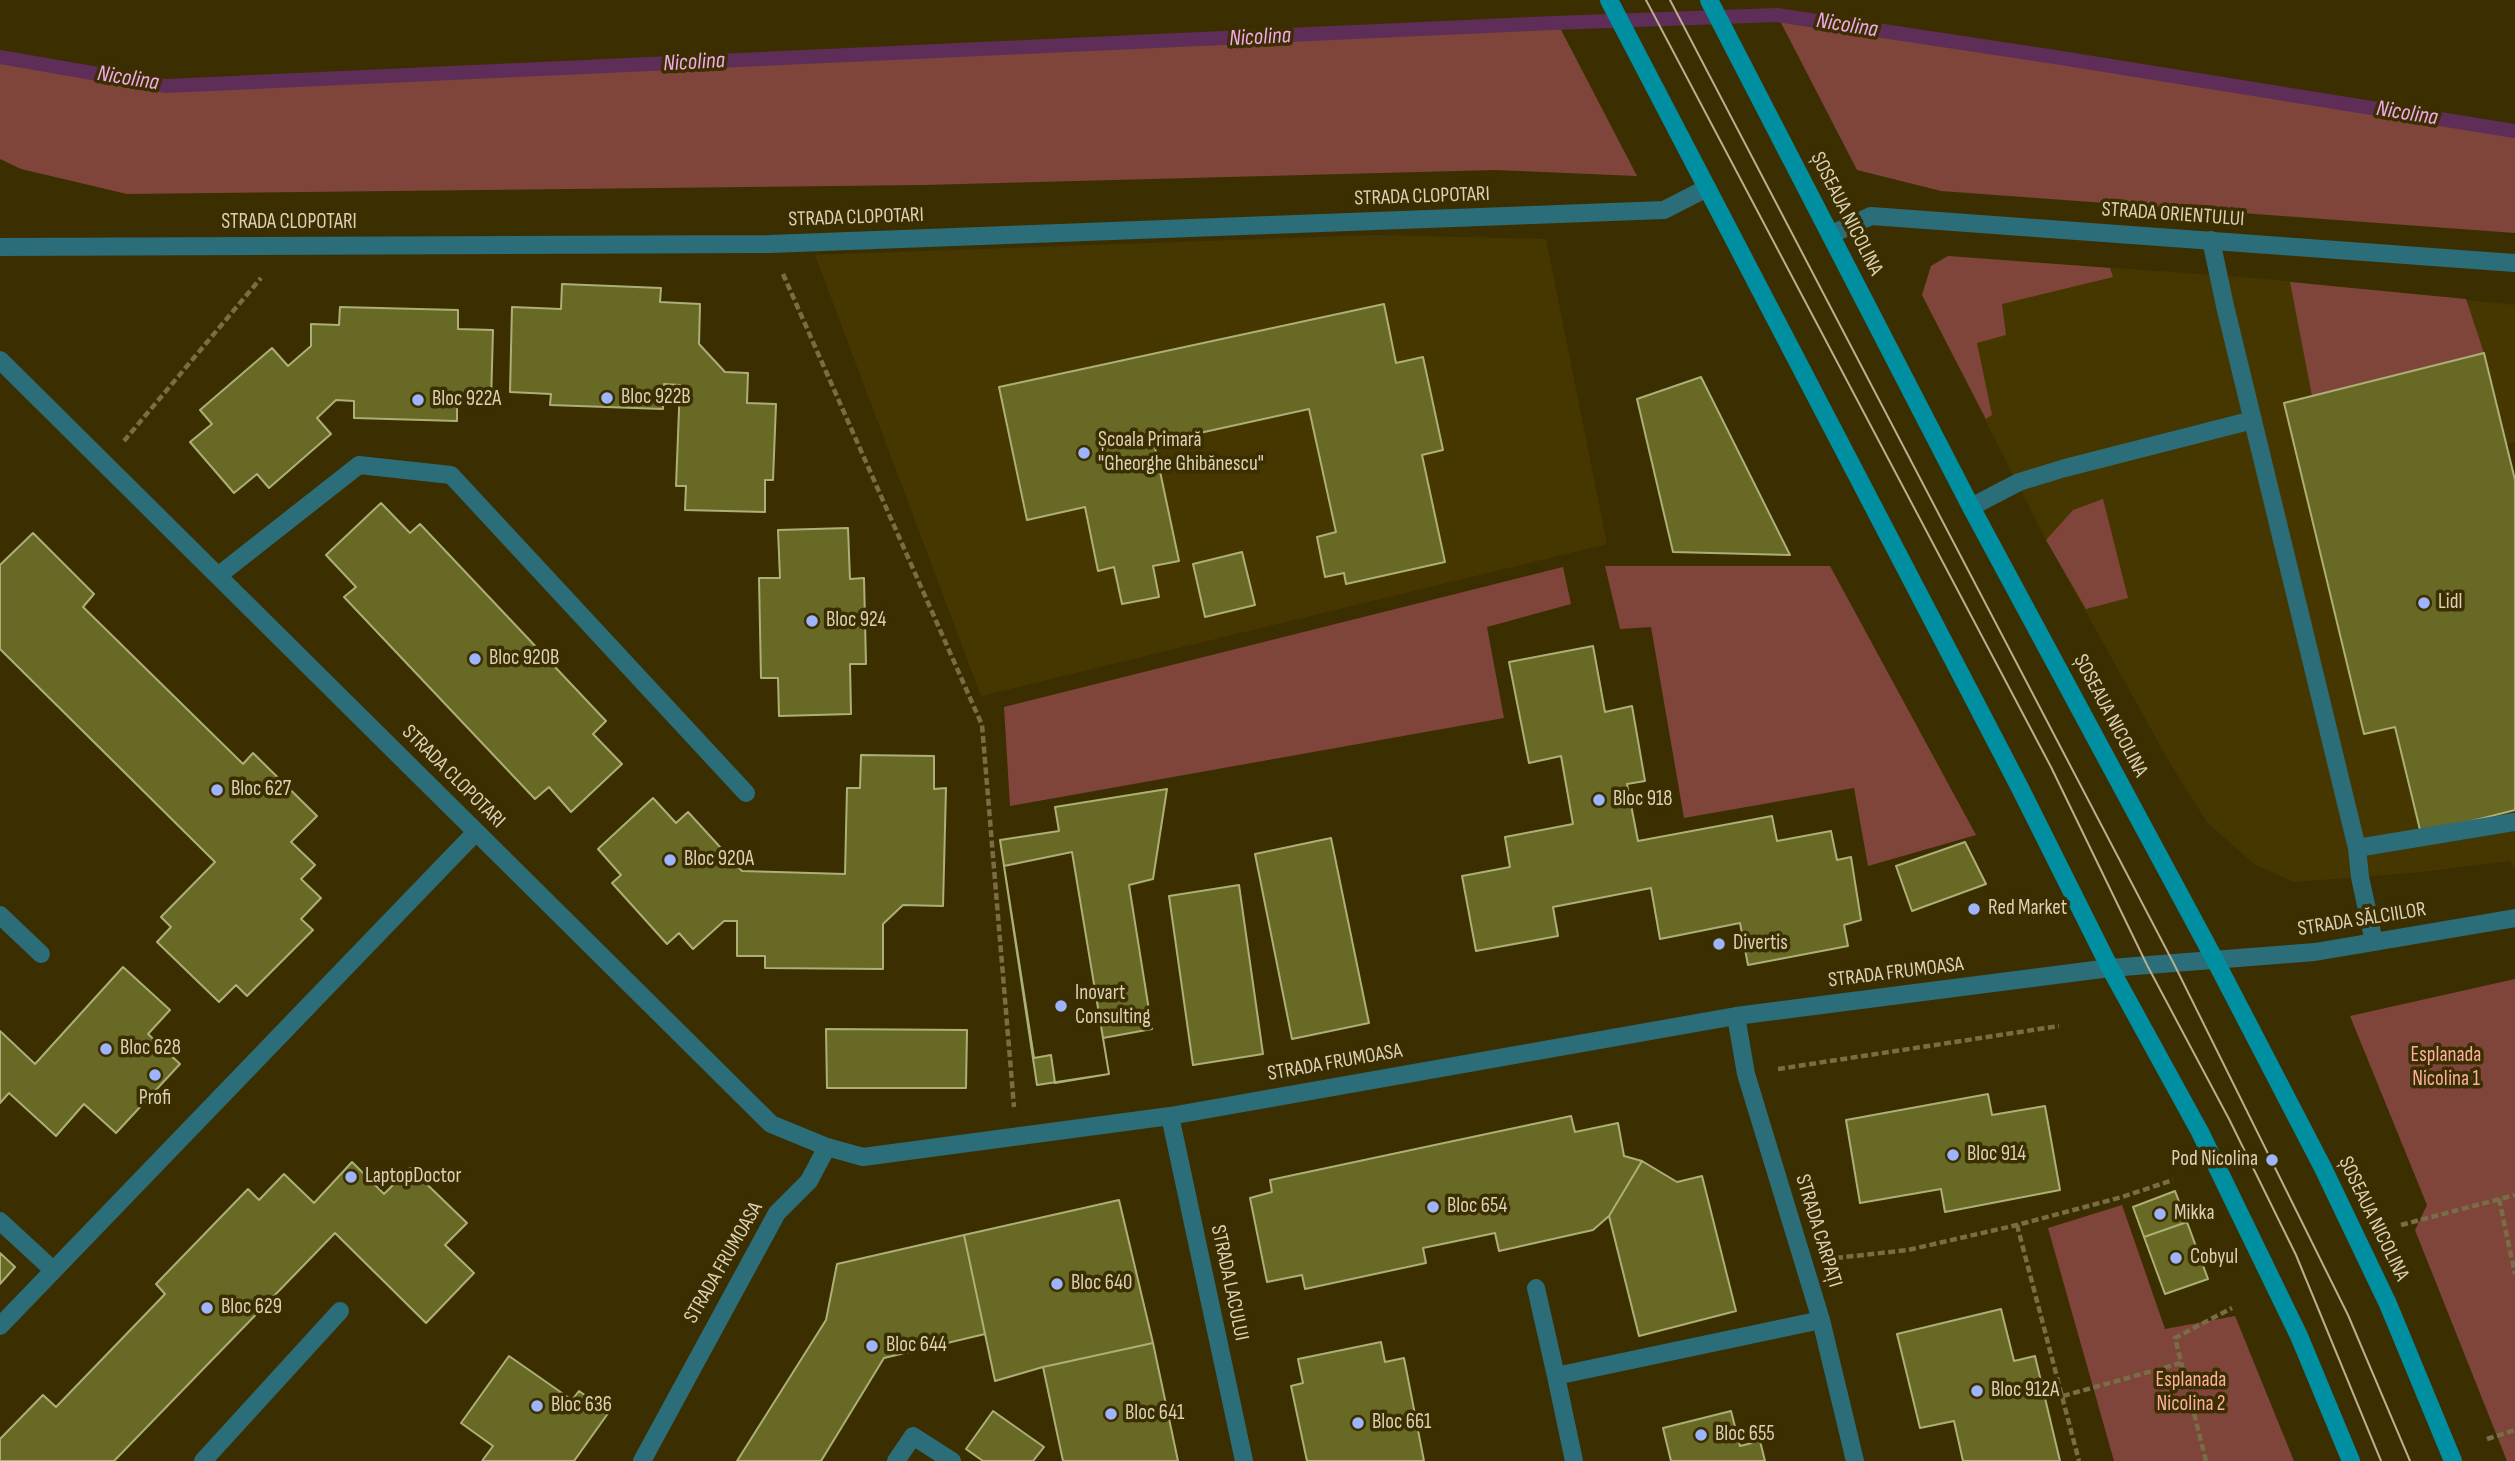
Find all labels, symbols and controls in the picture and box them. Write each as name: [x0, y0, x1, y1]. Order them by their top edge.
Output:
water label: Nicolina: [1814, 8, 1880, 44]
water label: Nicolina: [1228, 23, 1292, 53]
water label: Nicolina: [662, 48, 726, 78]
water label: Nicolina: [95, 61, 161, 97]
water label: Nicolina: [2374, 96, 2440, 132]
street label: ȘOSEAUA NICOLINA: [1804, 148, 1888, 280]
street label: STRADA CLOPOTARI: [1354, 182, 1490, 212]
street label: STRADA ORIENTULUI: [2101, 197, 2245, 233]
street label: STRADA CLOPOTARI: [788, 203, 924, 233]
street label: STRADA CLOPOTARI: [221, 210, 357, 236]
place label: Bloc 922B: [621, 385, 691, 411]
place label: Bloc 922A: [432, 387, 501, 413]
marker: Bloc 922B: [599, 390, 615, 406]
marker: Bloc 922A: [410, 392, 426, 408]
place label: Școala Primară "Gheorghe Ghibănescu": [1098, 428, 1264, 478]
marker: Școala Primară "Gheorghe Ghibănescu": [1076, 445, 1092, 461]
place label: Lidl: [2438, 590, 2462, 616]
marker: Lidl: [2416, 595, 2432, 611]
place label: Bloc 924: [826, 608, 886, 634]
marker: Bloc 924: [804, 613, 820, 629]
place label: Bloc 920B: [489, 646, 559, 672]
street label: ȘOSEAUA NICOLINA: [2067, 650, 2153, 782]
marker: Bloc 920B: [467, 651, 483, 667]
street label: STRADA CLOPOTARI: [396, 720, 510, 834]
place label: Bloc 627: [231, 777, 291, 803]
marker: Bloc 627: [209, 782, 225, 798]
place label: Bloc 918: [1613, 787, 1673, 813]
marker: Bloc 918: [1591, 792, 1607, 808]
place label: Bloc 920A: [684, 847, 754, 873]
marker: Bloc 920A: [662, 852, 678, 868]
place label: Red Market: [1988, 896, 2067, 922]
street label: STRADA SĂLCIILOR: [2296, 897, 2428, 943]
marker: Red Market: [1966, 901, 1982, 917]
place label: Divertis: [1733, 931, 1788, 957]
marker: Divertis: [1711, 936, 1727, 952]
street label: STRADA FRUMOASA: [1827, 952, 1965, 994]
place label: Inovart Consulting: [1075, 981, 1151, 1031]
marker: Inovart Consulting: [1053, 998, 1069, 1014]
place label: Bloc 628: [120, 1036, 181, 1062]
street label: STRADA FRUMOASA: [1266, 1039, 1404, 1087]
marker: Bloc 628: [98, 1041, 114, 1057]
park label: Esplanada Nicolina 1: [2411, 1043, 2481, 1093]
marker: Profi: [147, 1067, 163, 1083]
place label: Profi: [139, 1086, 171, 1112]
place label: Bloc 914: [1967, 1142, 2026, 1168]
marker: Bloc 914: [1945, 1147, 1961, 1163]
place label: Pod Nicolina: [2171, 1147, 2258, 1173]
marker: Pod Nicolina: [2264, 1152, 2280, 1168]
street label: ȘOSEAUA NICOLINA: [2332, 1153, 2414, 1285]
place label: LaptopDoctor: [365, 1164, 461, 1190]
marker: LaptopDoctor: [343, 1169, 359, 1185]
street label: STRADA CARPAȚI: [1789, 1172, 1847, 1290]
place label: Bloc 654: [1447, 1194, 1507, 1220]
street label: STRADA FRUMOASA: [679, 1198, 769, 1328]
marker: Bloc 654: [1425, 1199, 1441, 1215]
place label: Mikka: [2174, 1201, 2215, 1227]
marker: Mikka: [2152, 1206, 2168, 1222]
street label: STRADA LACULUI: [1204, 1223, 1254, 1343]
place label: Cobyul: [2190, 1245, 2238, 1271]
marker: Cobyul: [2168, 1250, 2184, 1266]
place label: Bloc 640: [1071, 1271, 1132, 1297]
marker: Bloc 640: [1049, 1276, 1065, 1292]
place label: Bloc 629: [221, 1295, 282, 1321]
marker: Bloc 629: [199, 1300, 215, 1316]
place label: Bloc 644: [886, 1333, 947, 1359]
marker: Bloc 644: [864, 1338, 880, 1354]
park label: Esplanada Nicolina 2: [2156, 1368, 2226, 1418]
place label: Bloc 912A: [1991, 1378, 2059, 1404]
marker: Bloc 912A: [1969, 1383, 1985, 1399]
place label: Bloc 636: [551, 1393, 612, 1419]
marker: Bloc 636: [529, 1398, 545, 1414]
place label: Bloc 641: [1125, 1401, 1184, 1427]
marker: Bloc 641: [1103, 1406, 1119, 1422]
place label: Bloc 661: [1372, 1410, 1431, 1436]
marker: Bloc 661: [1350, 1415, 1366, 1431]
place label: Bloc 655: [1715, 1422, 1775, 1448]
marker: Bloc 655: [1693, 1427, 1709, 1443]

